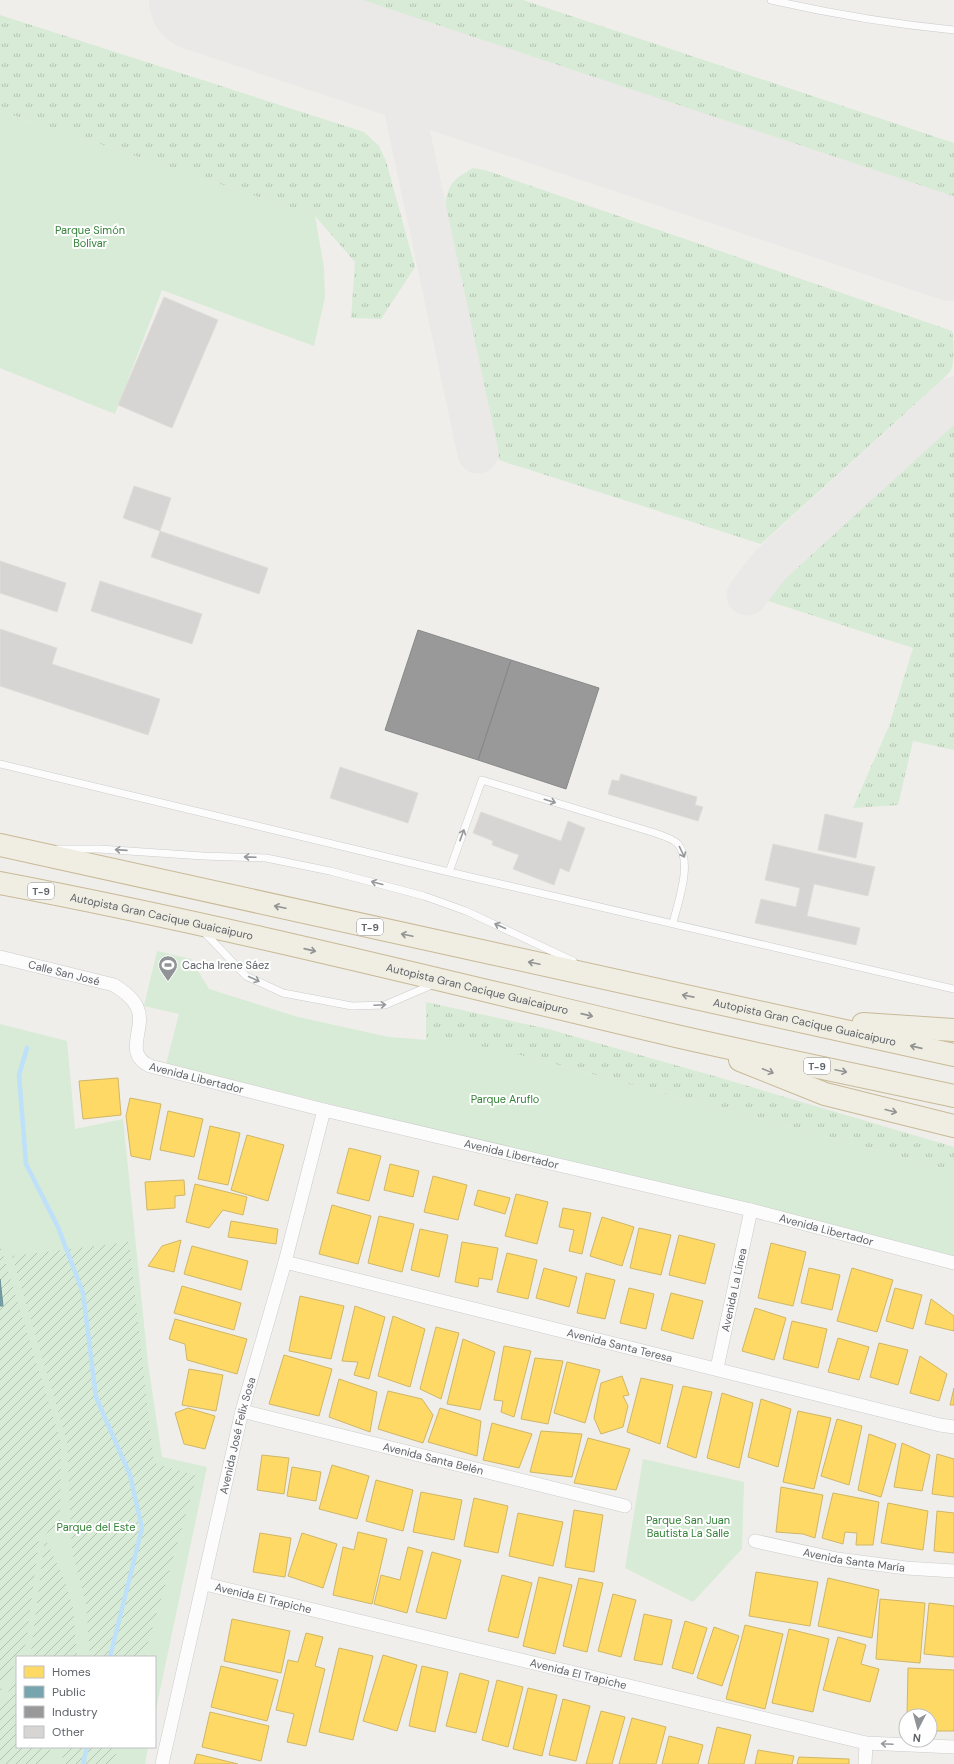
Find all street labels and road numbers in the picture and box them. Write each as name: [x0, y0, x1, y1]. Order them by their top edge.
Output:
road number: T-9: [28, 883, 54, 899]
street label: Autopista Gran Cacique Guaicaipuro: [69, 890, 255, 943]
road number: T-9: [357, 919, 383, 935]
street label: Calle San José: [27, 957, 101, 988]
street label: Autopista Gran Cacique Guaicaipuro: [385, 960, 570, 1017]
street label: Autopista Gran Cacique Guaicaipuro: [712, 995, 898, 1049]
road number: T-9: [804, 1058, 830, 1074]
street label: Avenida Libertador: [148, 1059, 245, 1096]
street label: Avenida Libertador: [463, 1136, 560, 1172]
street label: Avenida Libertador: [778, 1211, 875, 1249]
street label: Avenida La Línea: [718, 1247, 750, 1333]
street label: Avenida Santa Teresa: [566, 1325, 674, 1365]
street label: Avenida José Felix Sosa: [216, 1375, 258, 1495]
street label: Avenida Santa Belén: [381, 1439, 485, 1478]
street label: Avenida Santa María: [802, 1545, 906, 1575]
street label: Avenida El Trapiche: [214, 1580, 313, 1616]
street label: Avenida El Trapiche: [529, 1655, 628, 1692]

